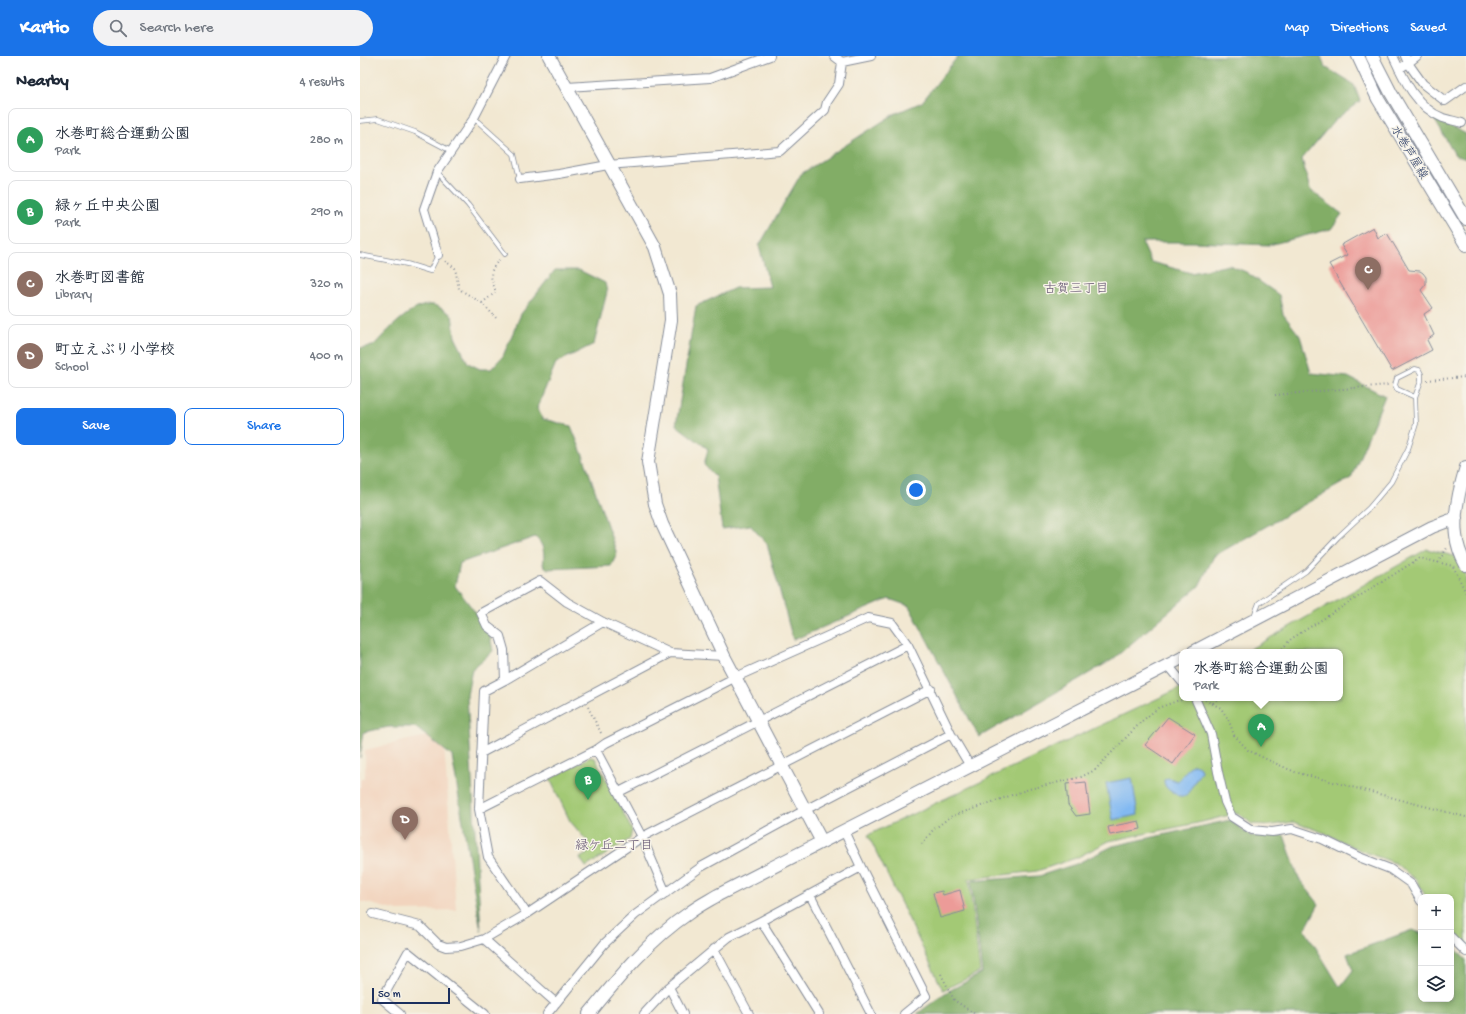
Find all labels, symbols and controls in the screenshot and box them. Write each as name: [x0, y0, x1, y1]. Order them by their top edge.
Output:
search box: [93, 10, 373, 46]
text: Kartio: [20, 17, 69, 40]
icon: search: [107, 17, 129, 39]
text: Search here: [139, 19, 213, 37]
text: Map: [1285, 20, 1309, 37]
text: Directions: [1331, 20, 1388, 37]
text: Saved: [1410, 20, 1446, 37]
text: Nearby: [16, 72, 69, 92]
text: 4 results: [300, 75, 344, 90]
street label: 水巻芦屋線: [1387, 123, 1431, 182]
text: 水巻町総合運動公園: [55, 126, 190, 144]
text: A: [26, 133, 34, 148]
text: 280 m: [310, 133, 343, 148]
text: Park: [55, 144, 80, 159]
text: 緑ヶ丘中央公園: [55, 198, 160, 216]
text: B: [27, 205, 33, 220]
text: 290 m: [310, 205, 343, 220]
text: Park: [55, 216, 80, 231]
pin: C: [1355, 257, 1381, 290]
text: 水巻町図書館: [55, 270, 145, 288]
text: C: [26, 277, 34, 292]
text: 320 m: [310, 277, 343, 292]
district label: 古賀三丁目: [1043, 282, 1109, 297]
text: Library: [55, 288, 92, 303]
text: 町立えぶり小学校: [55, 342, 175, 360]
text: D: [26, 349, 34, 364]
text: 400 m: [310, 349, 343, 364]
text: School: [55, 360, 89, 375]
button: Save: [16, 408, 176, 445]
button: Share: [184, 408, 344, 445]
your location: [906, 480, 926, 500]
popup: [1179, 649, 1343, 701]
text: 水巻町総合運動公園: [1193, 661, 1329, 679]
text: Park: [1193, 679, 1218, 694]
pin: A: [1248, 714, 1274, 747]
pin: B: [575, 767, 601, 800]
pin: D: [392, 807, 418, 840]
district label: 緑ケ丘二丁目: [575, 838, 653, 854]
map controls: [1418, 894, 1454, 1002]
button: +: [1418, 894, 1454, 930]
button: −: [1418, 930, 1454, 966]
button: layers: [1418, 966, 1454, 1002]
scale bar: [372, 986, 450, 1005]
text: 50 m: [378, 989, 400, 1001]

